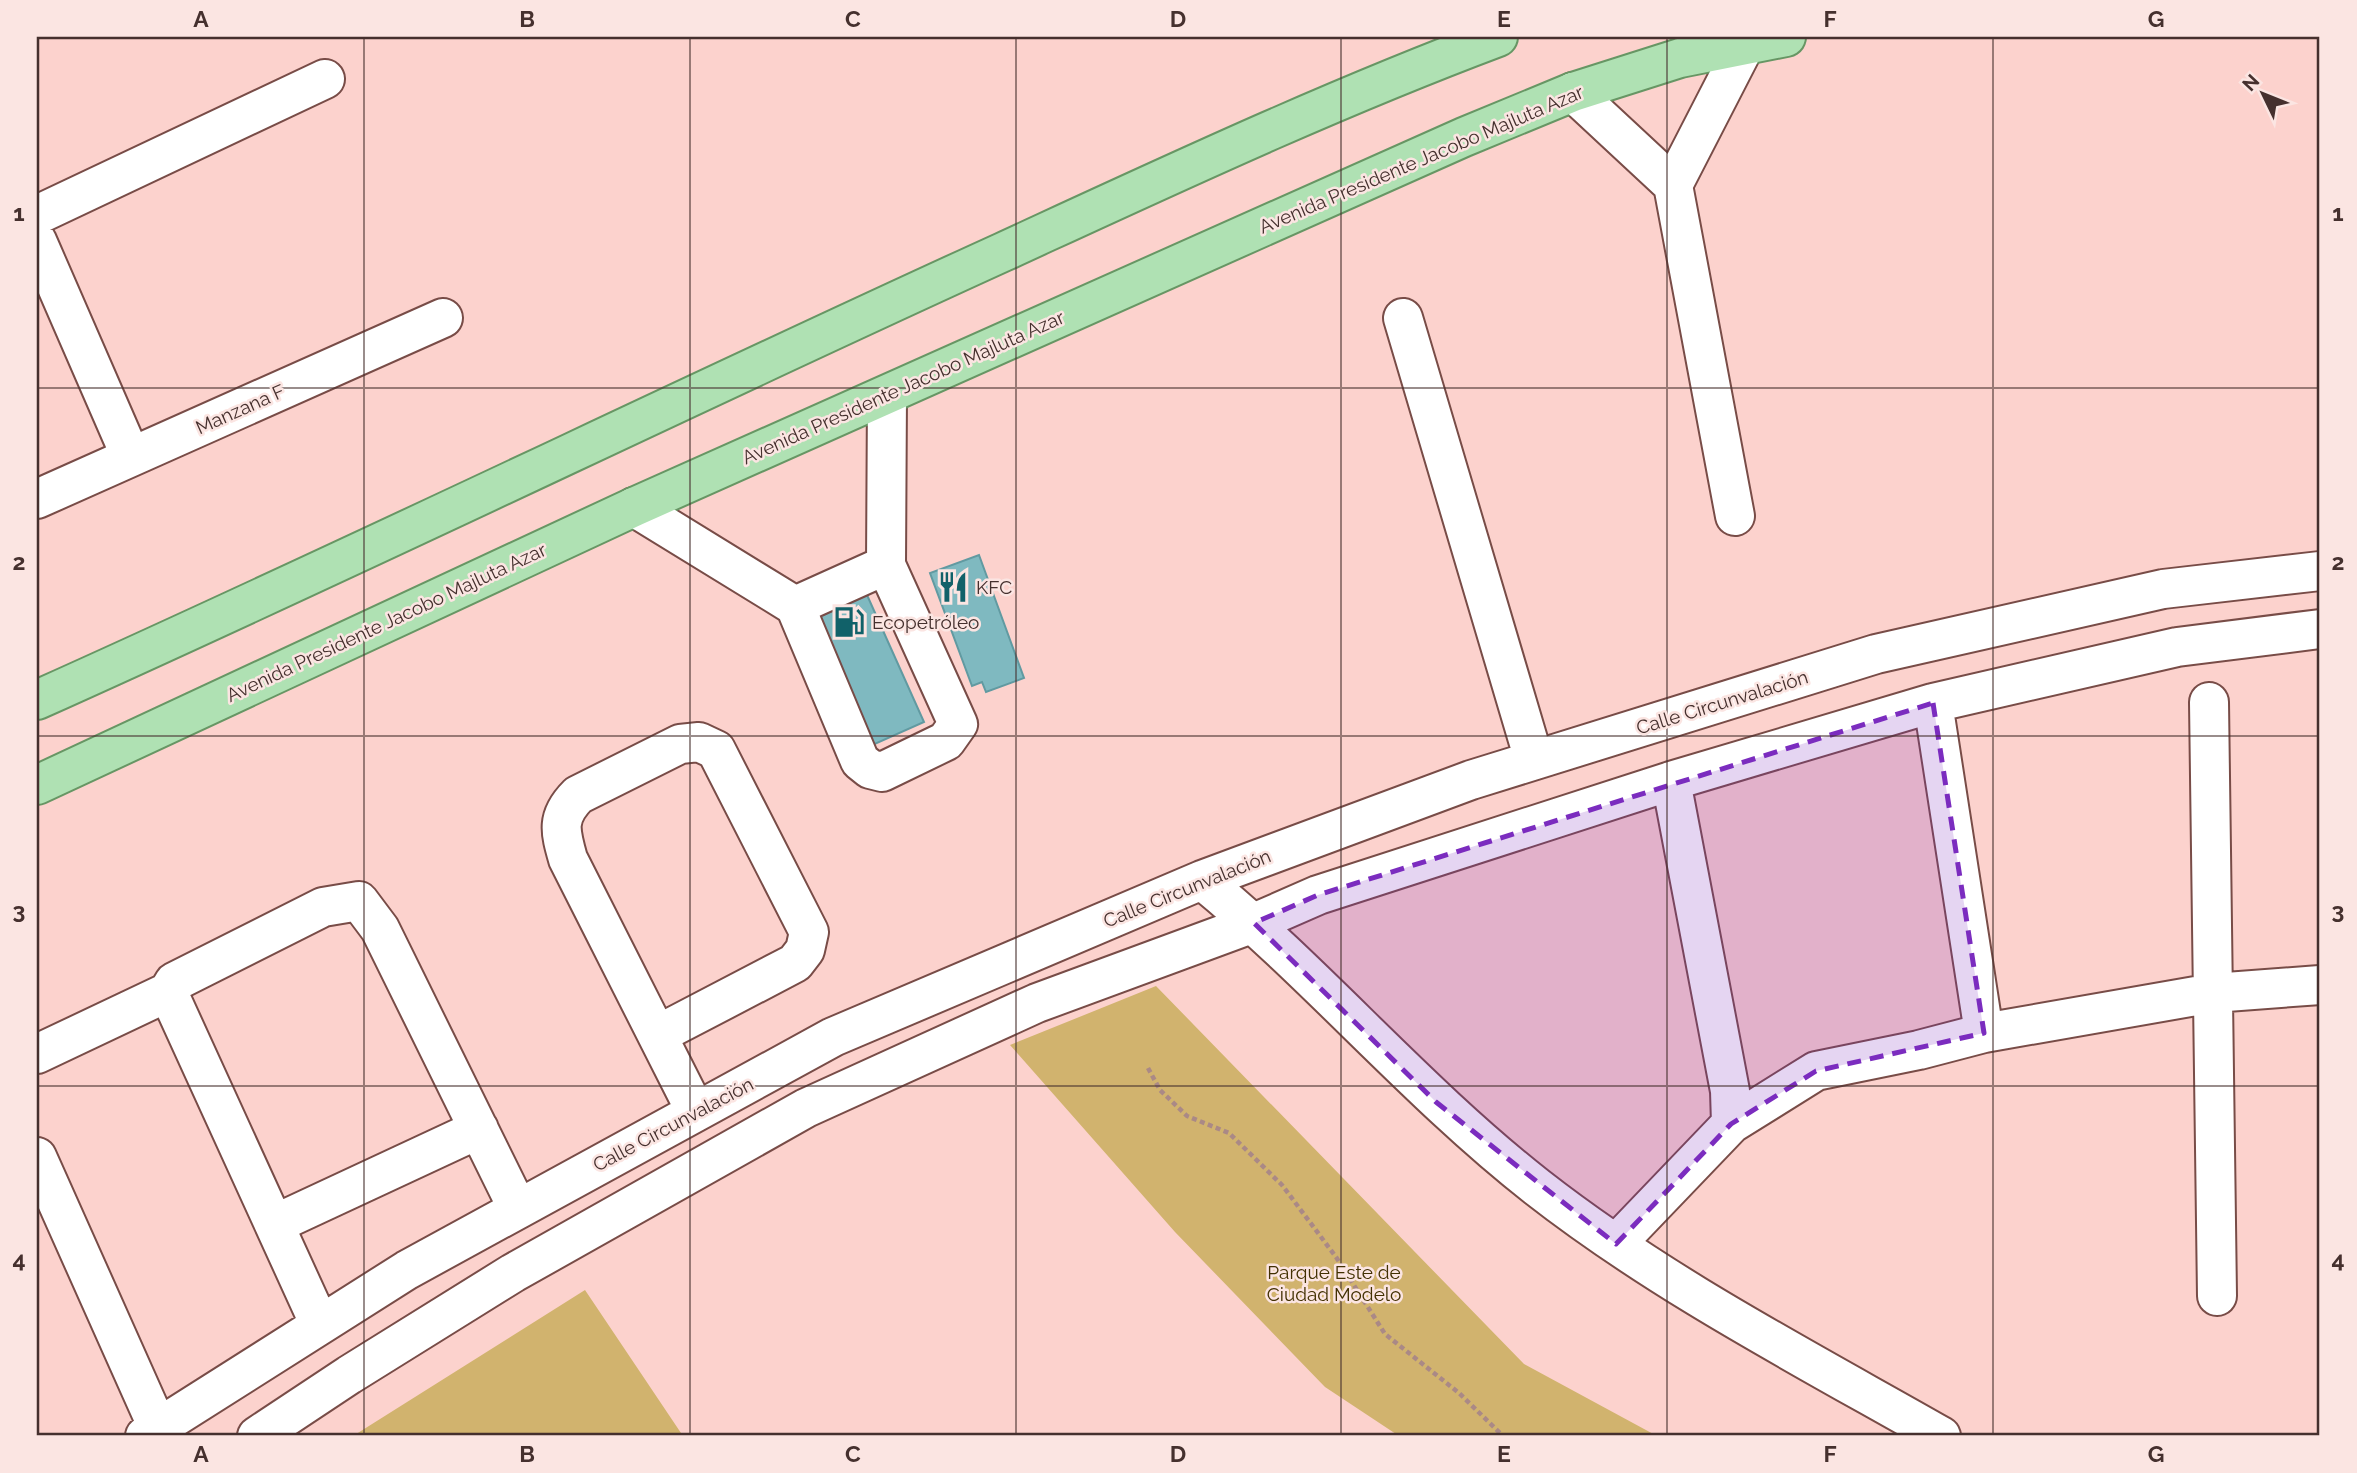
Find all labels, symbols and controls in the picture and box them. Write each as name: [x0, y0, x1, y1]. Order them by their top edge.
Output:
text: A: [193, 5, 209, 32]
text: B: [519, 5, 535, 32]
text: C: [845, 5, 861, 32]
text: D: [1170, 5, 1186, 32]
text: E: [1497, 5, 1511, 32]
text: F: [1823, 5, 1837, 32]
text: G: [2148, 5, 2164, 32]
north arrow: [2228, 60, 2298, 130]
text: N: [2238, 70, 2264, 95]
street label: Avenida Presidente Jacobo Majluta Azar: [1255, 80, 1587, 238]
text: 1: [13, 199, 25, 226]
text: 1: [2332, 199, 2344, 226]
street label: Avenida Presidente Jacobo Majluta Azar: [738, 306, 1068, 468]
street label: Manzana F: [192, 380, 288, 438]
street label: Avenida Presidente Jacobo Majluta Azar: [223, 538, 550, 706]
text: 2: [13, 548, 25, 575]
text: 2: [2332, 548, 2344, 575]
restaurant icon: KFC: [936, 570, 970, 604]
place label: KFC: [976, 576, 1012, 598]
fuel station icon: Ecopetróleo: [832, 605, 866, 639]
place label: Ecopetróleo: [872, 611, 979, 633]
street label: Calle Circunvalación: [1633, 665, 1811, 739]
street label: Calle Circunvalación: [1100, 844, 1274, 932]
text: 3: [13, 897, 25, 924]
text: 3: [2332, 897, 2344, 924]
street label: Calle Circunvalación: [589, 1072, 757, 1176]
text: 4: [12, 1246, 26, 1273]
text: 4: [2331, 1246, 2345, 1273]
park label: Parque Este de Ciudad Modelo: [1267, 1261, 1401, 1305]
text: A: [193, 1440, 209, 1467]
text: B: [519, 1440, 535, 1467]
text: C: [845, 1440, 861, 1467]
text: D: [1170, 1440, 1186, 1467]
text: E: [1497, 1440, 1511, 1467]
text: F: [1823, 1440, 1837, 1467]
text: G: [2148, 1440, 2164, 1467]

